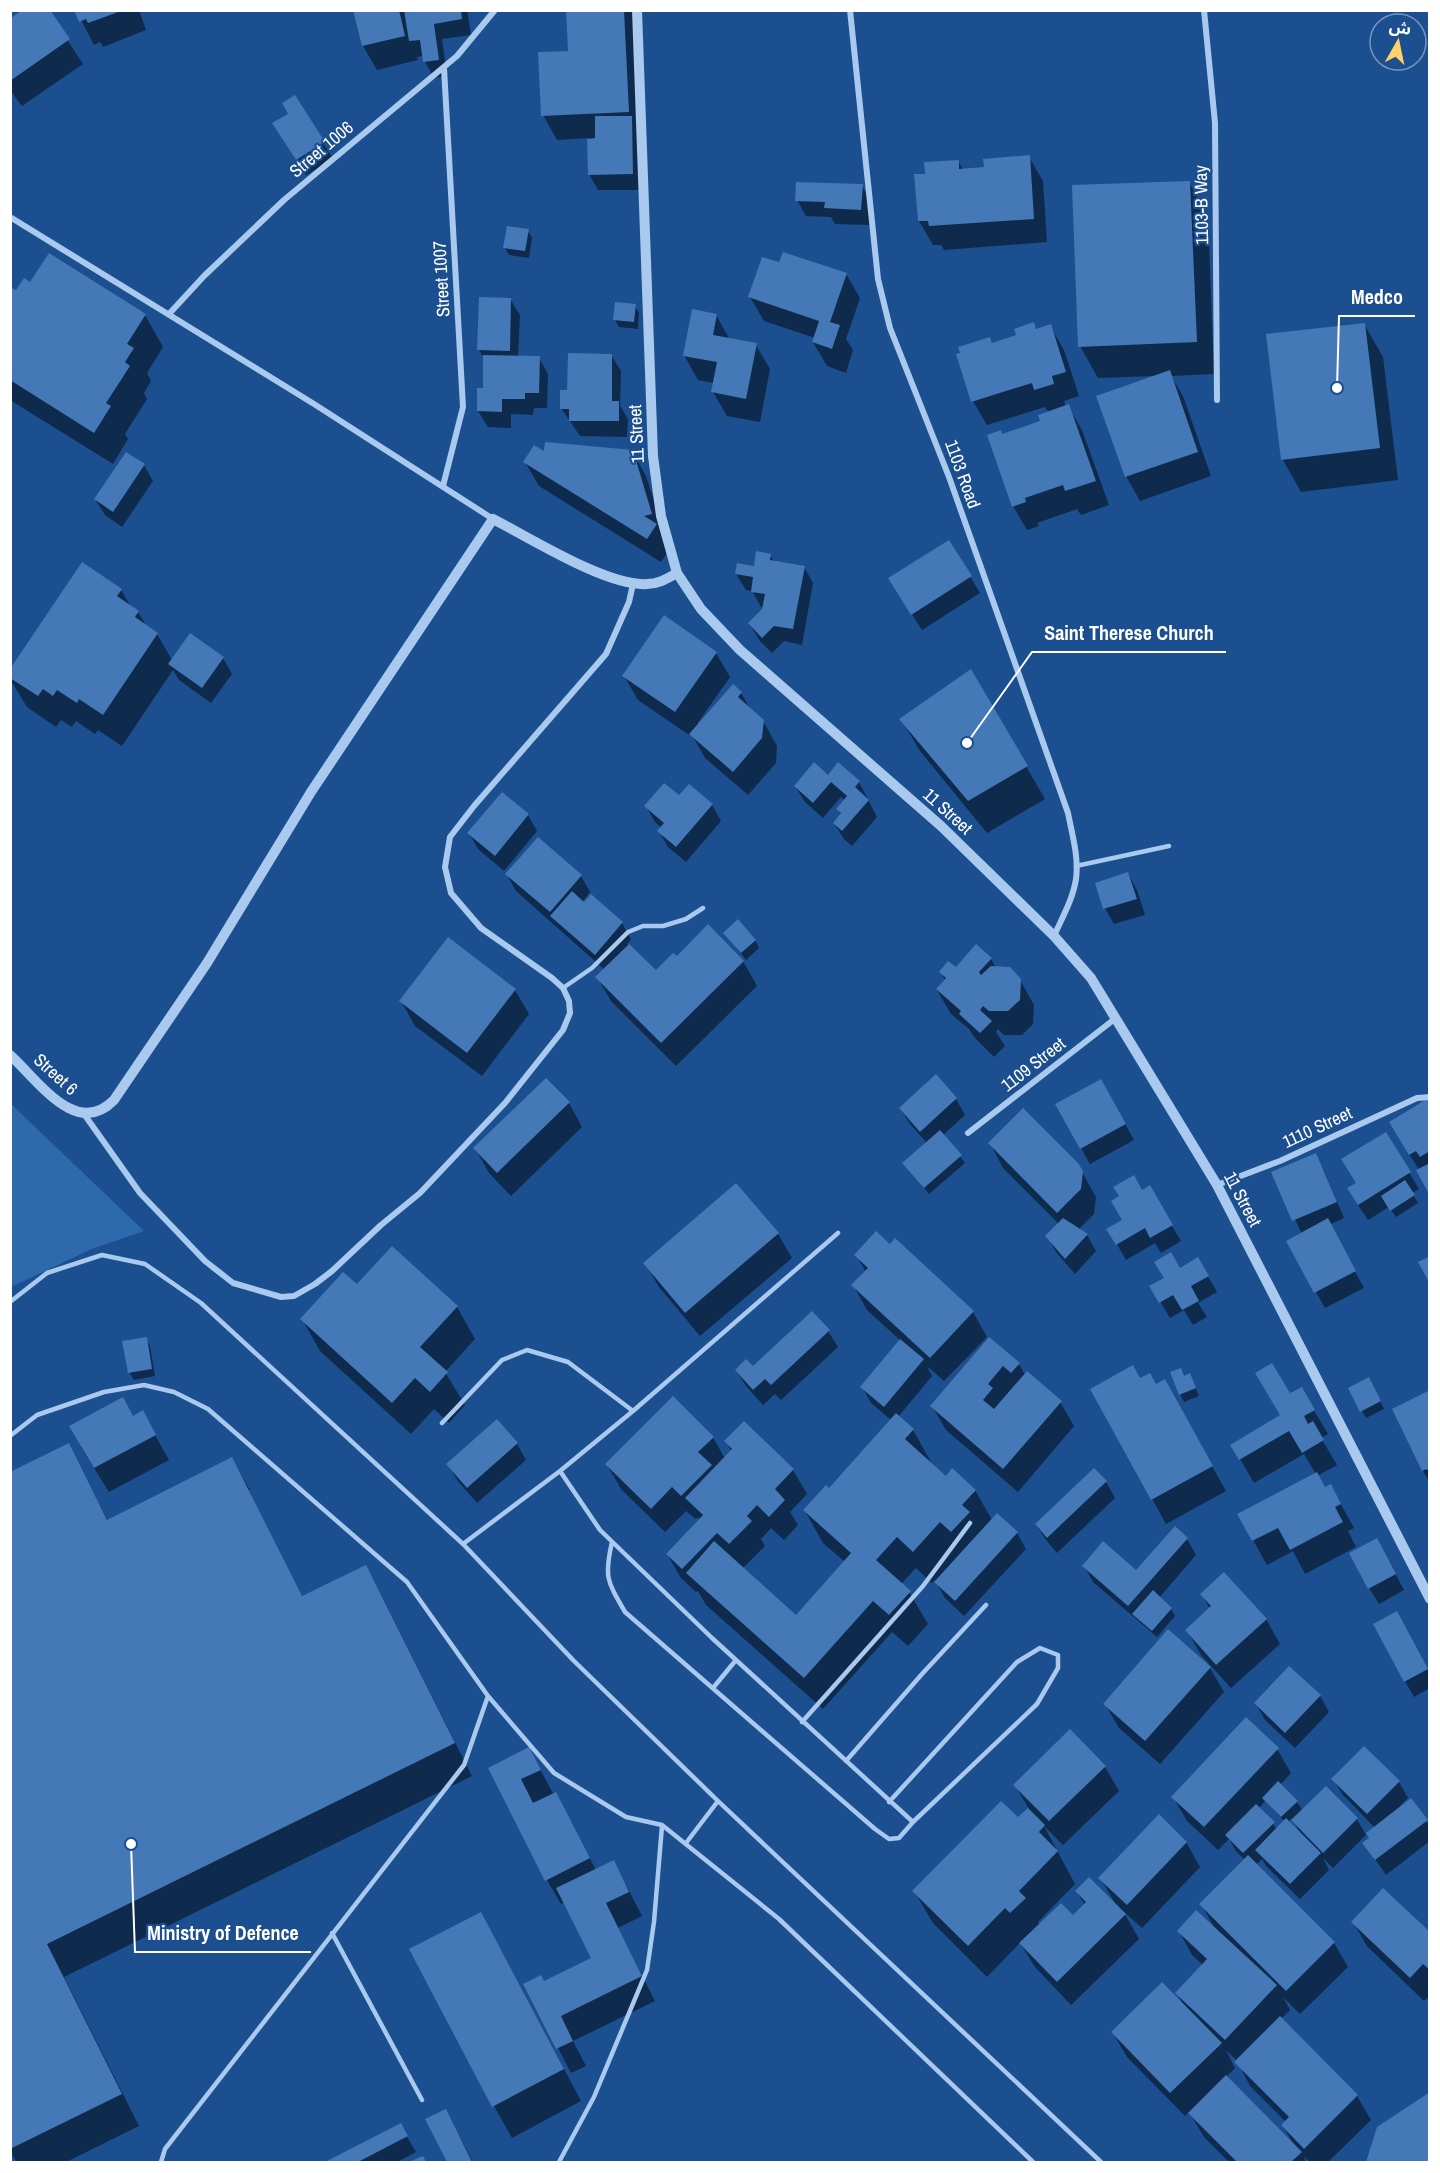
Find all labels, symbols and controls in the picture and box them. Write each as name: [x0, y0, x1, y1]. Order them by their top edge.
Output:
north arrow: [1368, 12, 1428, 72]
text: ش: [1388, 15, 1413, 40]
street label: Street 1006: [284, 115, 358, 183]
street label: 1103-B Way: [1188, 164, 1214, 245]
street label: Street 1007: [427, 240, 455, 318]
callout: Medco: [1339, 278, 1415, 316]
text: Medco: [1351, 283, 1403, 310]
street label: 11 Street: [622, 404, 650, 464]
street label: 1103 Road: [939, 436, 987, 512]
callout: Saint Therese Church: [1032, 614, 1226, 652]
text: Saint Therese Church: [1044, 619, 1214, 646]
street label: 11 Street: [918, 782, 978, 840]
street label: 1109 Street: [996, 1031, 1070, 1097]
street label: Street 6: [28, 1047, 84, 1101]
street label: 1110 Street: [1278, 1100, 1356, 1154]
street label: 11 Street: [1218, 1167, 1268, 1231]
callout: Ministry of Defence: [135, 1914, 311, 1952]
text: Ministry of Defence: [147, 1919, 299, 1946]

